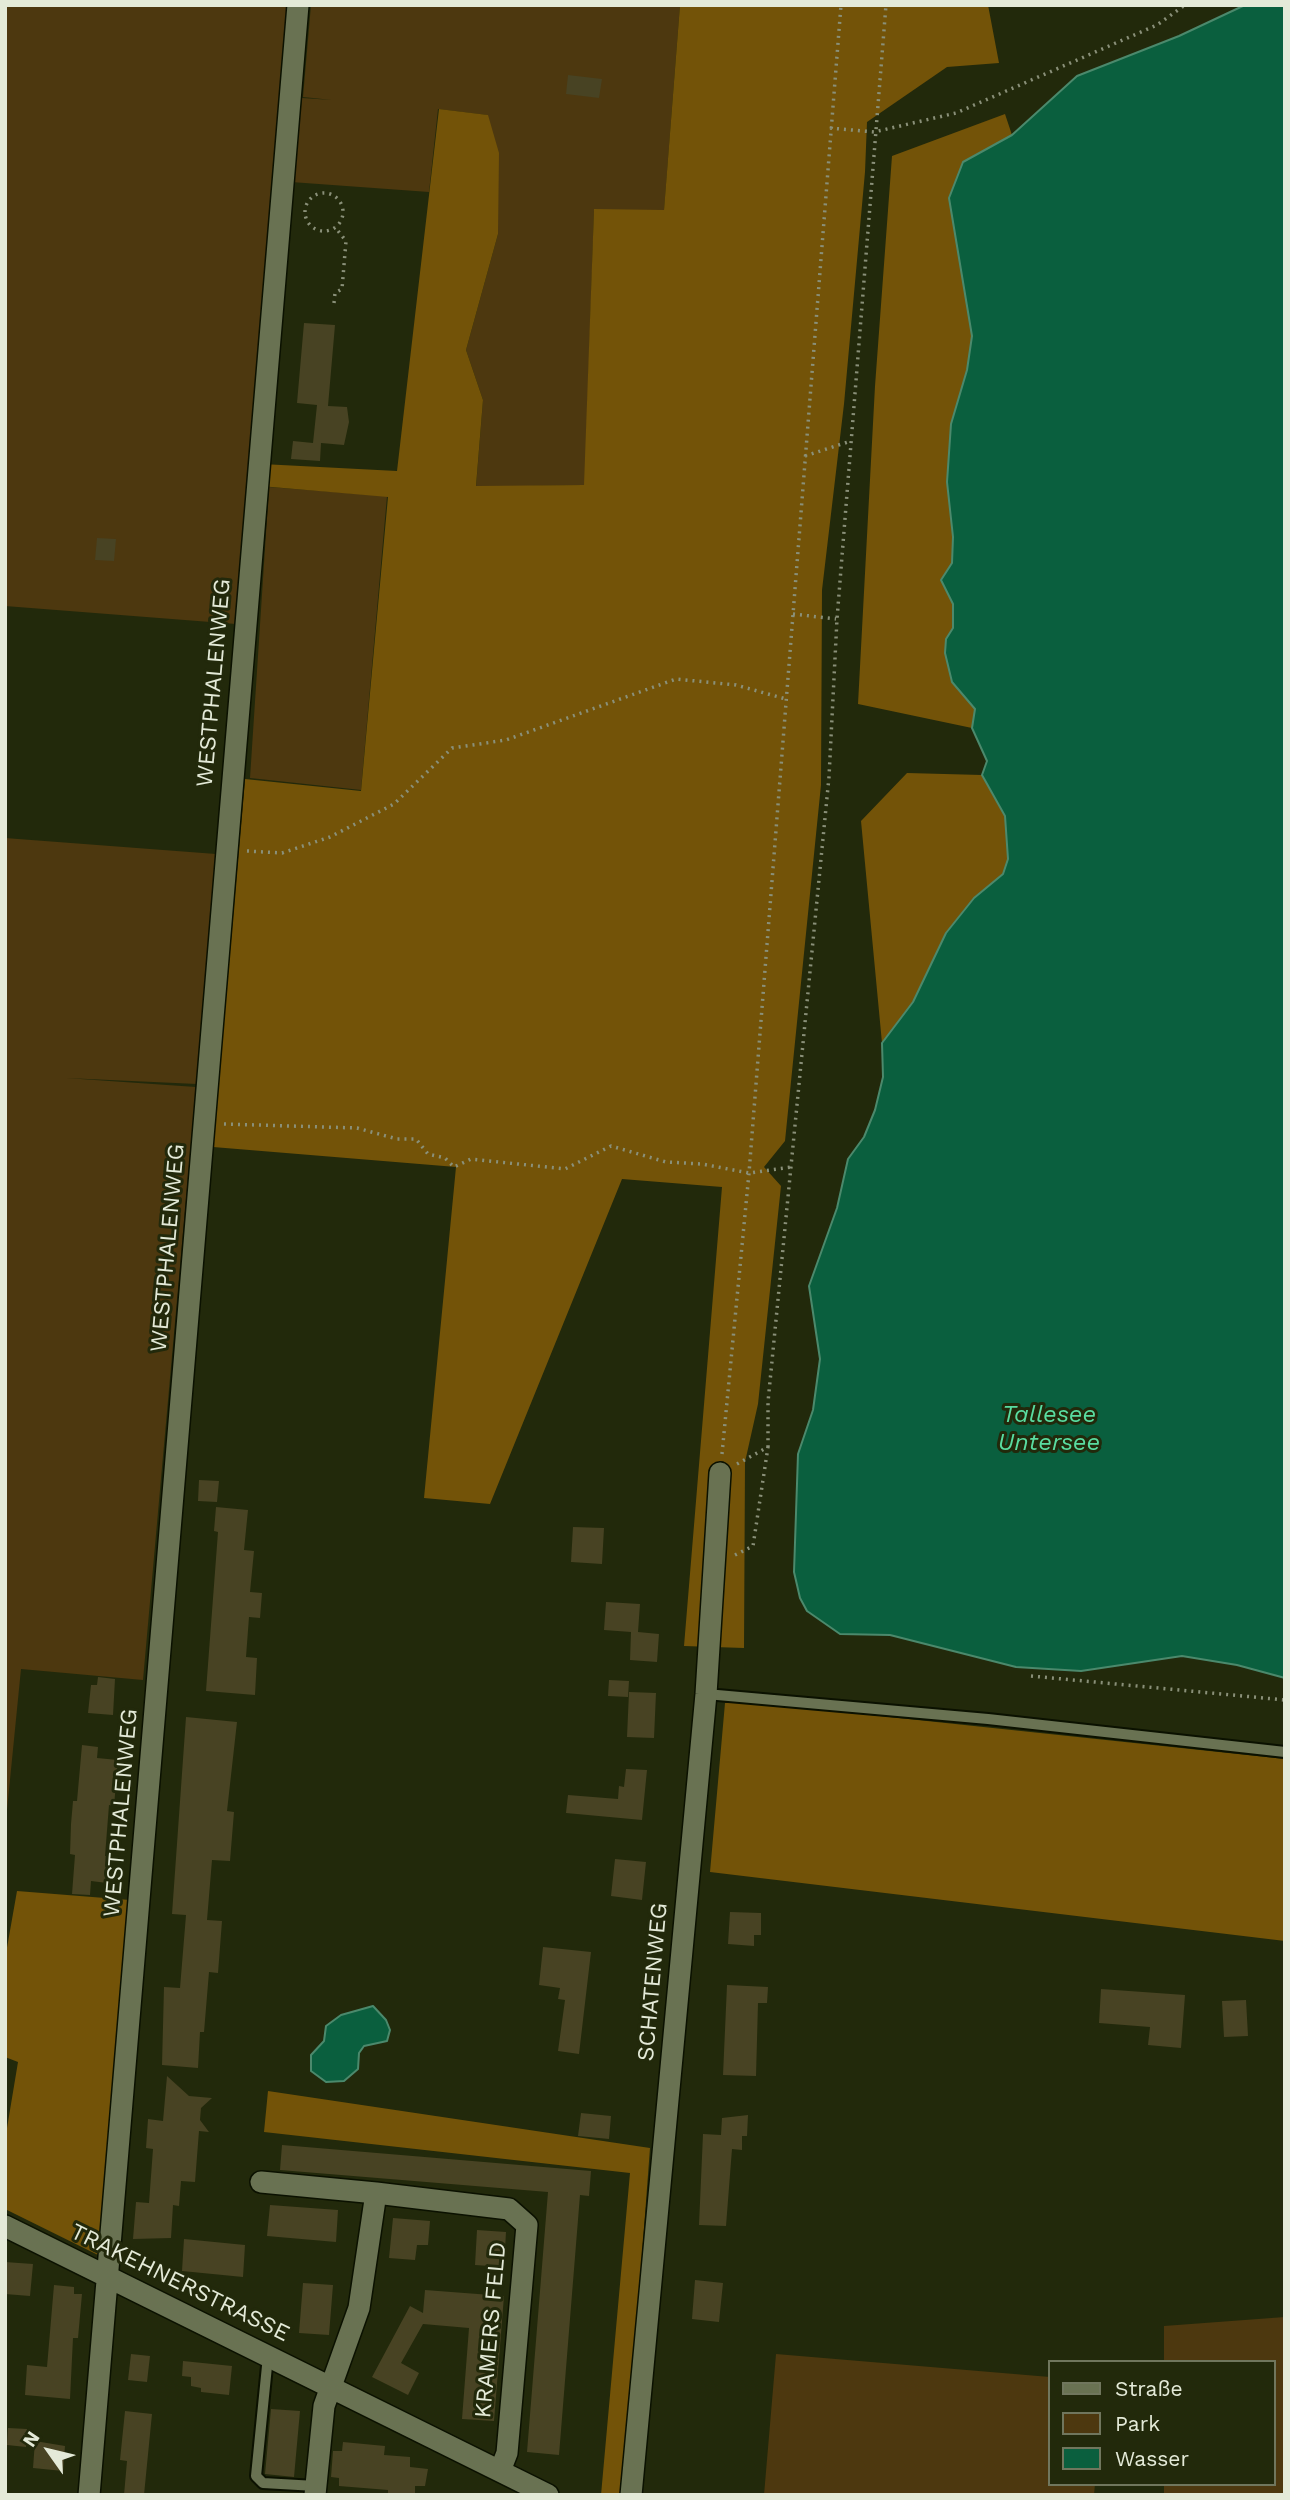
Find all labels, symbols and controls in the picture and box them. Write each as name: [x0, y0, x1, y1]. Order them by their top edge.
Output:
street label: WESTPHALENWEG: [191, 578, 237, 788]
street label: WESTPHALENWEG: [145, 1143, 191, 1353]
water label: Tallesee Untersee: [998, 1401, 1100, 1457]
street label: WESTPHALENWEG: [98, 1708, 144, 1918]
street label: SCHATENWEG: [632, 1902, 674, 2062]
street label: TRAKEHNERSTRASSE: [66, 2218, 294, 2348]
street label: KRAMERS FELD: [470, 2241, 512, 2419]
legend: [1048, 2360, 1276, 2486]
text: Straße: [1115, 2376, 1183, 2401]
text: Park: [1115, 2411, 1160, 2436]
north arrow: [14, 2416, 84, 2486]
text: N: [18, 2427, 45, 2451]
text: Wasser: [1115, 2446, 1189, 2471]

